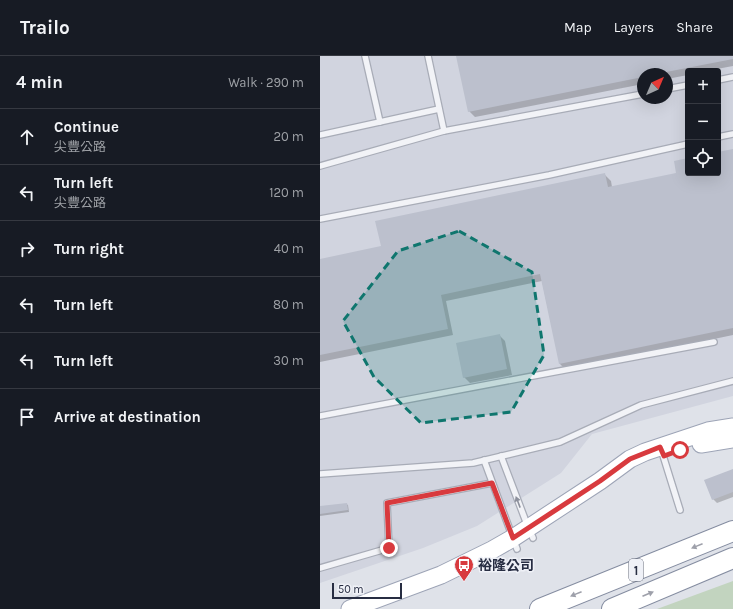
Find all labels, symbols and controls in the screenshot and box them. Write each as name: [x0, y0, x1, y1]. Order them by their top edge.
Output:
text: Trailo: [20, 17, 70, 39]
text: Map: [564, 19, 592, 36]
text: Layers: [614, 19, 654, 36]
text: Share: [676, 19, 713, 36]
north arrow: [637, 68, 673, 104]
map controls: [685, 68, 721, 176]
button: +: [685, 68, 721, 104]
text: 4 min: [16, 72, 63, 92]
text: Walk · 290 m: [228, 75, 304, 90]
button: −: [685, 104, 721, 140]
text: Continue: [54, 118, 119, 136]
icon: ahead: [16, 126, 38, 148]
text: 20 m: [274, 129, 304, 144]
text: 尖豐公路: [54, 139, 106, 154]
button: locate: [685, 140, 721, 176]
text: Turn left: [54, 174, 113, 192]
icon: left: [16, 182, 38, 204]
text: 120 m: [269, 185, 304, 200]
text: 尖豐公路: [54, 195, 106, 210]
icon: right: [16, 238, 38, 260]
text: Turn right: [54, 240, 124, 258]
text: 40 m: [274, 241, 304, 256]
icon: left: [16, 294, 38, 316]
text: Turn left: [54, 296, 113, 314]
text: 80 m: [273, 297, 304, 312]
icon: left: [16, 350, 38, 372]
text: Turn left: [54, 352, 113, 370]
text: 30 m: [273, 353, 304, 368]
icon: arrive: [16, 406, 38, 428]
text: Arrive at destination: [54, 408, 201, 426]
route start: [671, 441, 689, 459]
one-way arrow: [515, 496, 521, 508]
route end: [380, 539, 398, 557]
one-way arrow: [690, 543, 702, 549]
bus stop icon: 裕隆公司: [453, 554, 475, 582]
place label: 裕隆公司: [478, 557, 534, 574]
road number: 1: [629, 559, 643, 581]
scale bar: [332, 581, 402, 600]
text: 50 m: [338, 583, 364, 596]
one-way arrow: [643, 591, 654, 597]
one-way arrow: [570, 592, 582, 598]

